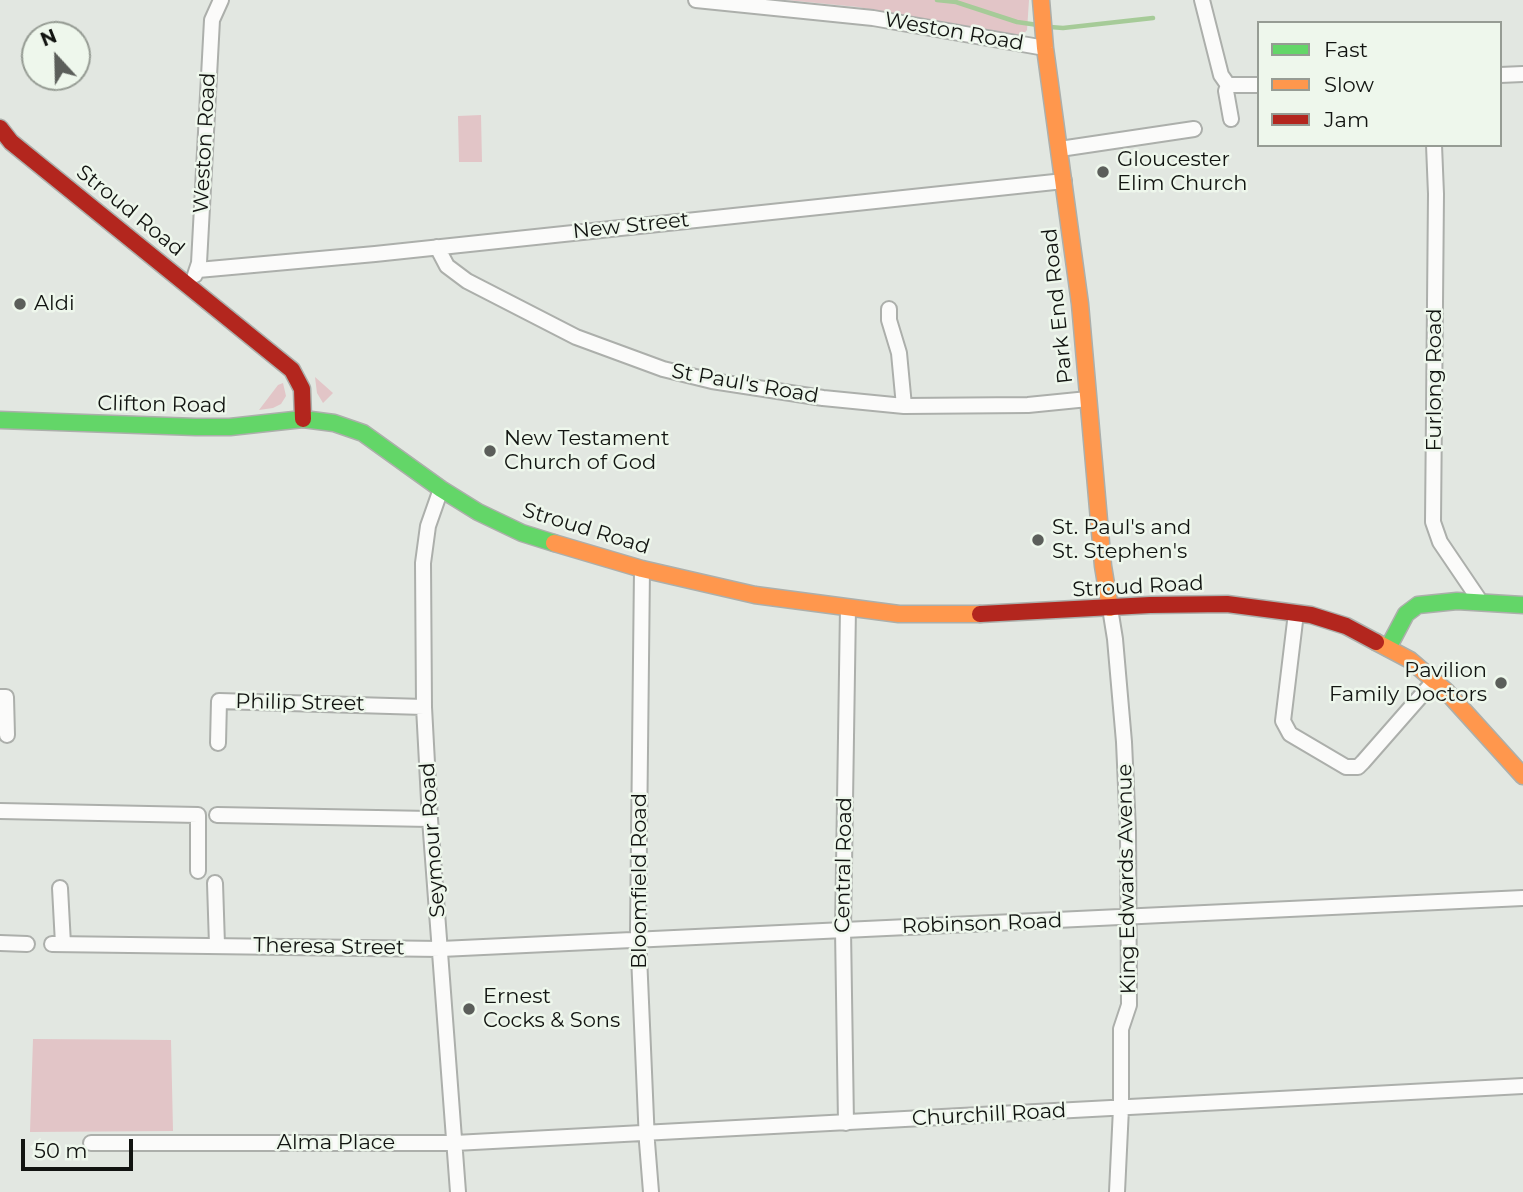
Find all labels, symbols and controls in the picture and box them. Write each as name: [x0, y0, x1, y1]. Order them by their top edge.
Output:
street label: Weston Road: [882, 7, 1026, 57]
north arrow: [21, 21, 91, 91]
legend: [1257, 21, 1502, 147]
text: N: [37, 24, 60, 51]
text: Fast: [1324, 37, 1368, 62]
street label: Weston Road: [189, 72, 221, 214]
text: Slow: [1324, 72, 1374, 97]
text: Jam: [1324, 107, 1369, 132]
place label: Gloucester Elim Church: [1117, 147, 1247, 197]
street label: Stroud Road: [71, 160, 189, 262]
marker: Gloucester Elim Church: [1095, 164, 1111, 180]
street label: New Street: [572, 207, 690, 245]
street label: Park End Road: [1037, 227, 1079, 385]
place label: Aldi: [34, 291, 75, 317]
marker: Aldi: [12, 296, 28, 312]
street label: Furlong Road: [1422, 308, 1448, 452]
street label: St Paul's Road: [670, 359, 820, 409]
street label: Clifton Road: [97, 391, 227, 419]
place label: New Testament Church of God: [504, 426, 670, 476]
marker: New Testament Church of God: [482, 443, 498, 459]
street label: Stroud Road: [519, 498, 653, 560]
place label: St. Paul's and St. Stephen's: [1052, 515, 1191, 565]
marker: St. Paul's and St. Stephen's: [1030, 532, 1046, 548]
street label: Stroud Road: [1072, 571, 1204, 603]
place label: Pavilion Family Doctors: [1329, 658, 1487, 708]
marker: Pavilion Family Doctors: [1493, 675, 1509, 691]
street label: Philip Street: [235, 689, 365, 717]
street label: Seymour Road: [415, 762, 451, 918]
street label: King Edwards Avenue: [1112, 763, 1142, 995]
street label: Bloomfield Road: [627, 793, 653, 969]
street label: Central Road: [830, 797, 858, 933]
street label: Robinson Road: [901, 909, 1063, 939]
street label: Theresa Street: [253, 933, 405, 961]
place label: Ernest Cocks & Sons: [483, 984, 620, 1034]
marker: Ernest Cocks & Sons: [461, 1001, 477, 1017]
street label: Churchill Road: [911, 1098, 1067, 1132]
scale bar: [24, 1126, 136, 1170]
street label: Alma Place: [277, 1130, 395, 1156]
text: 50 m: [34, 1138, 88, 1163]

